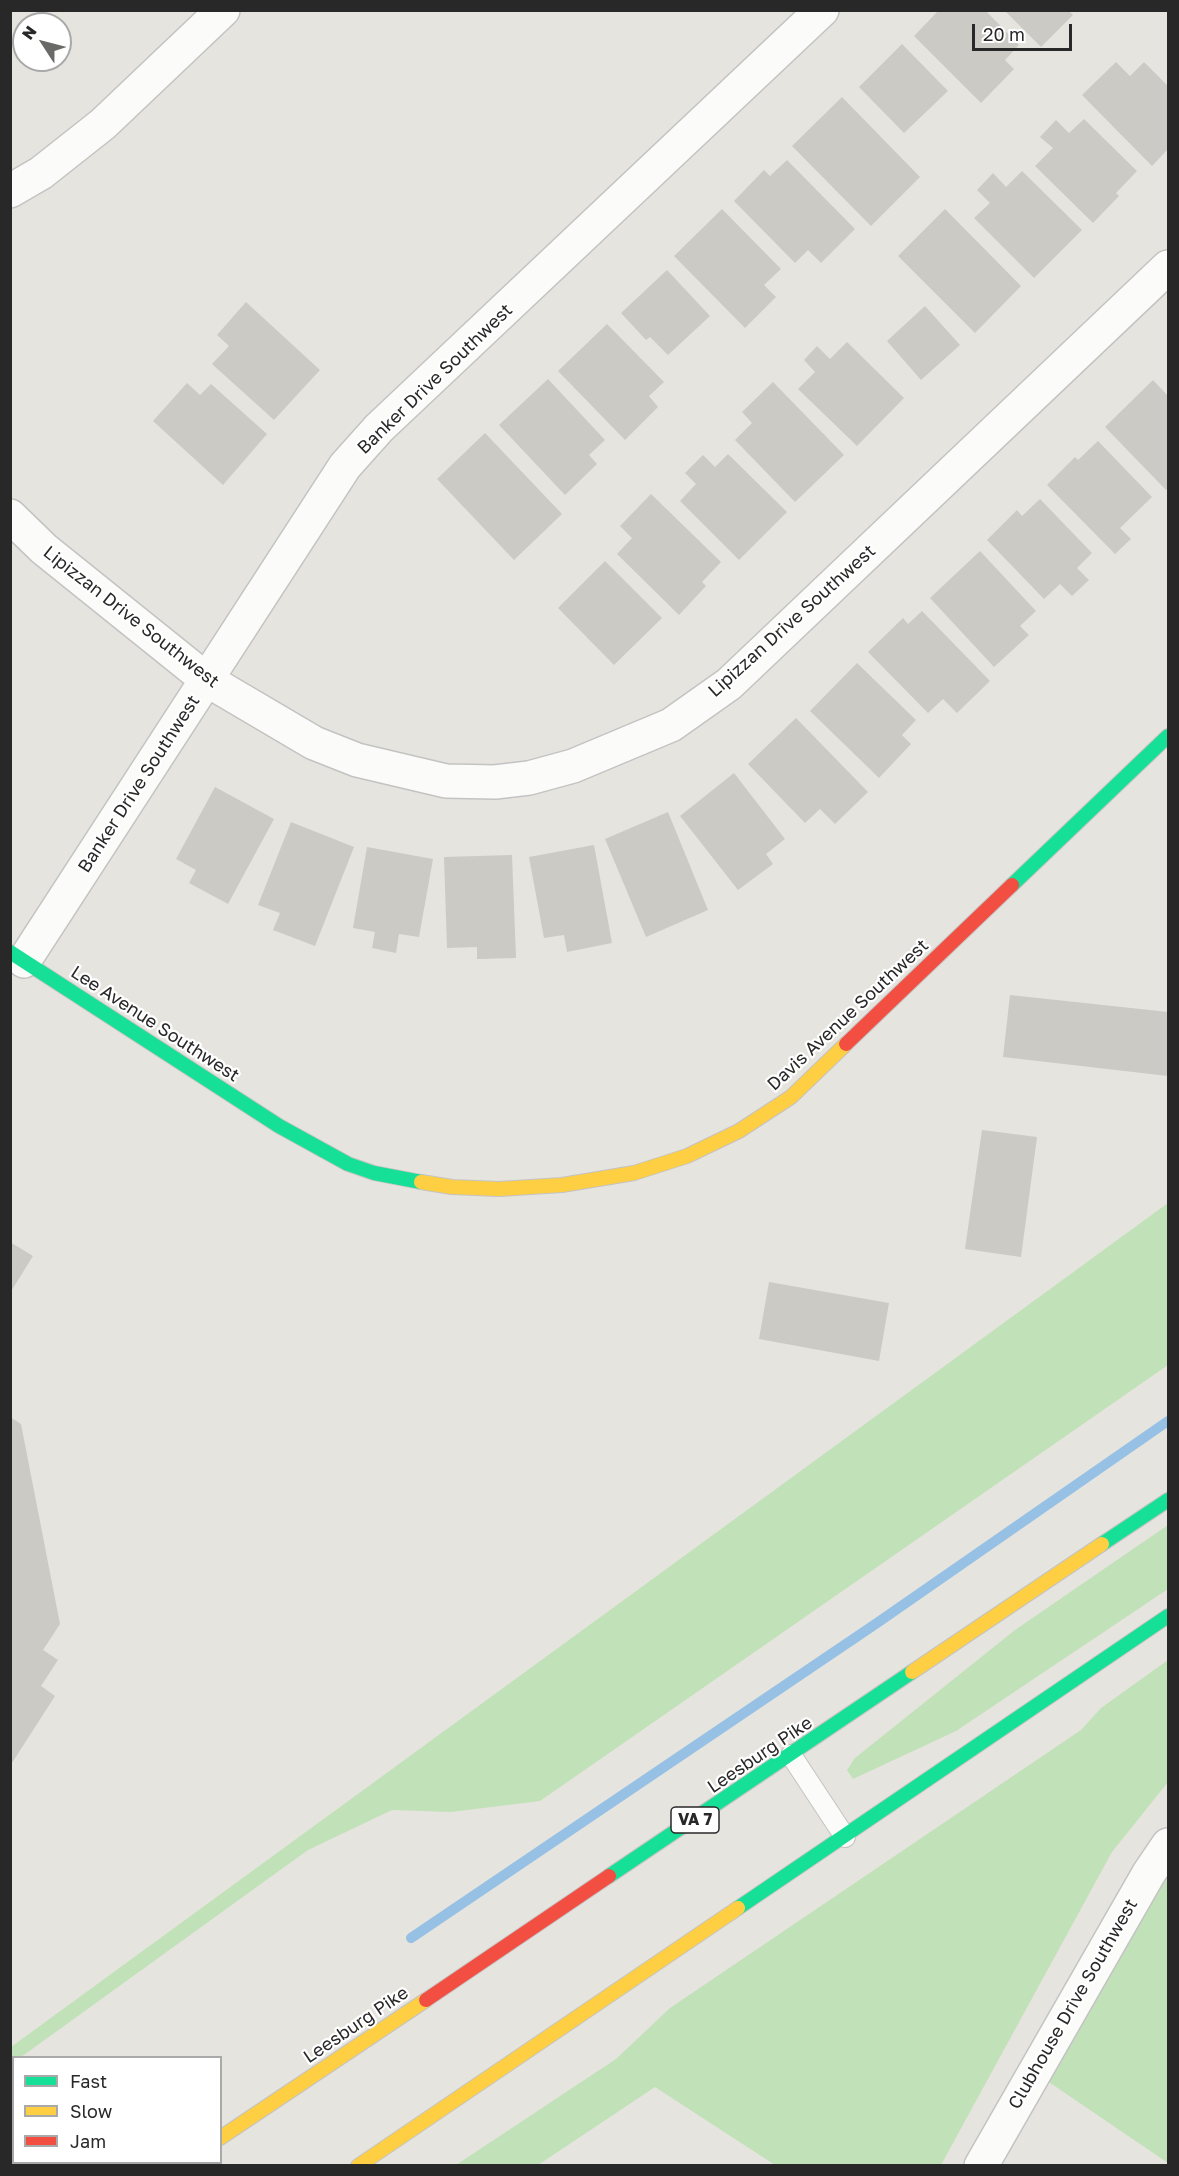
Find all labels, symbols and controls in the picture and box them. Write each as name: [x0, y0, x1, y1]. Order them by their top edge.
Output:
north arrow: [12, 12, 72, 72]
scale bar: [975, 12, 1076, 50]
text: N: [17, 22, 41, 43]
text: 20 m: [983, 23, 1025, 45]
street label: Banker Drive Southwest: [353, 299, 517, 459]
street label: Lipizzan Drive Southwest: [704, 540, 880, 702]
street label: Lipizzan Drive Southwest: [39, 542, 223, 692]
street label: Banker Drive Southwest: [74, 691, 204, 877]
street label: Davis Avenue Southwest: [763, 935, 933, 1095]
street label: Lee Avenue Southwest: [67, 961, 243, 1087]
street label: Leesburg Pike: [703, 1712, 817, 1798]
road number: VA 7: [671, 1807, 719, 1833]
street label: Clubhouse Drive Southwest: [1004, 1895, 1142, 2113]
street label: Leesburg Pike: [299, 1982, 413, 2068]
legend: [12, 2056, 222, 2164]
text: Fast: [70, 2070, 107, 2092]
text: Slow: [70, 2100, 112, 2122]
text: Jam: [70, 2130, 106, 2152]

